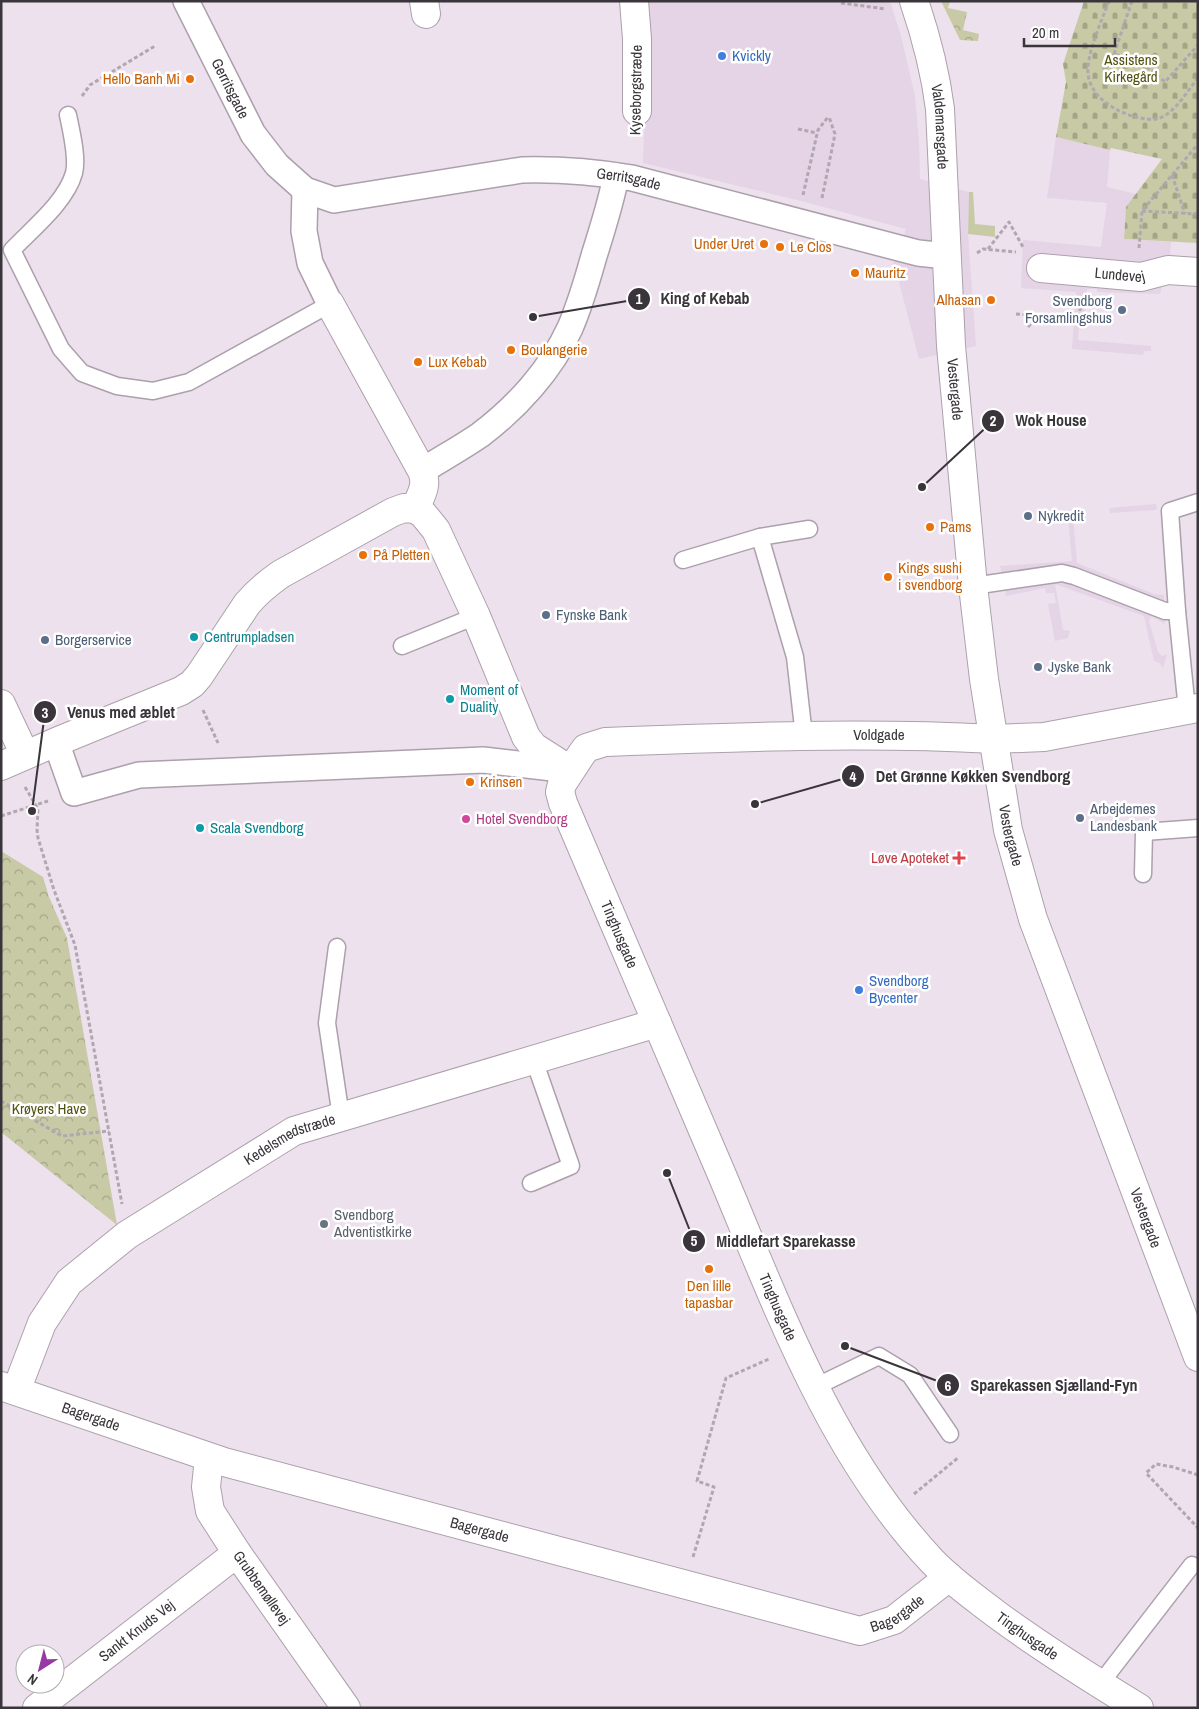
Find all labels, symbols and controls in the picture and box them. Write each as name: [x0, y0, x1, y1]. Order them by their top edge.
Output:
scale bar: [1024, 15, 1115, 47]
text: 20 m: [1032, 22, 1059, 43]
street label: Kyseborgstræde: [624, 45, 647, 135]
place label: Kvickly: [732, 45, 772, 66]
park label: Assistens Kirkegård: [1103, 49, 1158, 87]
marker: Kvickly: [716, 50, 728, 62]
street label: Gerritsgade: [207, 55, 255, 122]
place label: Hello Banh Mi: [103, 68, 180, 89]
marker: Hello Banh Mi: [184, 73, 196, 85]
street label: Valdemarsgade: [926, 82, 954, 170]
street label: Gerritsgade: [595, 162, 663, 195]
place label: Under Uret: [694, 233, 755, 254]
place label: Le Clos: [790, 236, 832, 257]
marker: Under Uret: [758, 238, 770, 250]
marker: Le Clos: [774, 241, 786, 253]
place label: Mauritz: [865, 262, 906, 283]
street label: Lundevej: [1094, 262, 1147, 287]
marker: Mauritz: [849, 267, 861, 279]
callout: King of Kebab: [626, 283, 760, 314]
text: King of Kebab: [661, 287, 749, 309]
text: 1: [636, 288, 643, 309]
place label: Alhasan: [936, 289, 981, 310]
place label: Svendborg Forsamlingshus: [1025, 290, 1112, 328]
marker: Alhasan: [985, 294, 997, 306]
marker: Svendborg Forsamlingshus: [1116, 304, 1128, 316]
place label: Boulangerie: [521, 339, 587, 360]
marker: Boulangerie: [505, 344, 517, 356]
place label: Lux Kebab: [428, 351, 487, 372]
marker: Lux Kebab: [412, 356, 424, 368]
street label: Vestergade: [942, 357, 969, 421]
callout: Wok House: [980, 405, 1096, 436]
text: Wok House: [1015, 409, 1087, 431]
text: 2: [990, 410, 997, 431]
place label: Nykredit: [1038, 505, 1084, 526]
marker: Nykredit: [1022, 510, 1034, 522]
place label: Pams: [940, 516, 971, 537]
marker: Pams: [924, 521, 936, 533]
place label: På Pletten: [373, 544, 430, 565]
marker: På Pletten: [357, 549, 369, 561]
place label: Kings sushi i svendborg: [898, 557, 962, 595]
marker: Kings sushi i svendborg: [882, 571, 894, 583]
place label: Fynske Bank: [556, 604, 628, 625]
marker: Fynske Bank: [540, 609, 552, 621]
place label: Centrumpladsen: [204, 626, 294, 647]
place label: Borgerservice: [55, 629, 132, 650]
marker: Centrumpladsen: [188, 631, 200, 643]
marker: Borgerservice: [39, 634, 51, 646]
place label: Jyske Bank: [1048, 656, 1112, 677]
marker: Jyske Bank: [1032, 661, 1044, 673]
place label: Moment of Duality: [460, 679, 519, 717]
marker: Moment of Duality: [444, 693, 456, 705]
callout: Venus med æblet: [32, 697, 185, 728]
text: Venus med æblet: [67, 701, 175, 723]
text: 3: [42, 702, 49, 723]
street label: Voldgade: [853, 724, 905, 745]
callout: Det Grønne Køkken Svendborg: [841, 761, 1080, 792]
text: Det Grønne Køkken Svendborg: [876, 765, 1070, 787]
text: 4: [850, 766, 857, 787]
place label: Krinsen: [480, 771, 522, 792]
marker: Krinsen: [464, 776, 476, 788]
place label: Arbejdemes Landesbank: [1089, 798, 1158, 836]
street label: Vestergade: [994, 803, 1029, 869]
place label: Hotel Svendborg: [476, 808, 568, 829]
marker: Arbejdemes Landesbank: [1074, 812, 1086, 824]
marker: Hotel Svendborg: [460, 813, 472, 825]
place label: Scala Svendborg: [210, 817, 304, 838]
marker: Scala Svendborg: [194, 822, 206, 834]
place label: Løve Apoteket: [871, 847, 950, 868]
marker: Løve Apoteket: [953, 852, 965, 864]
street label: Tinghusgade: [596, 897, 643, 971]
place label: Svendborg Bycenter: [869, 970, 929, 1008]
marker: Svendborg Bycenter: [853, 984, 865, 996]
park label: Krøyers Have: [12, 1098, 86, 1119]
street label: Kedelsmedstræde: [240, 1108, 338, 1170]
street label: Vestergade: [1125, 1185, 1167, 1251]
place label: Svendborg Adventistkirke: [333, 1204, 412, 1242]
marker: Svendborg Adventistkirke: [318, 1218, 330, 1230]
callout: Middlefart Sparekasse: [681, 1225, 866, 1256]
text: 5: [691, 1230, 698, 1251]
text: Middlefart Sparekasse: [716, 1230, 856, 1252]
marker: Den lille tapasbar: [703, 1263, 715, 1275]
street label: Tinghusgade: [754, 1270, 802, 1344]
place label: Den lille tapasbar: [685, 1275, 733, 1313]
callout: Sparekassen Sjælland-Fyn: [936, 1370, 1148, 1401]
text: Sparekassen Sjælland-Fyn: [971, 1374, 1138, 1396]
text: 6: [945, 1375, 952, 1396]
street label: Bagergade: [59, 1397, 123, 1436]
street label: Bagergade: [448, 1512, 512, 1547]
street label: Grubbemøllevej: [229, 1546, 295, 1629]
street label: Bagergade: [867, 1589, 928, 1637]
street label: Sankt Knuds Vej: [94, 1594, 178, 1666]
street label: Tinghusgade: [992, 1607, 1063, 1665]
north arrow: [15, 1644, 65, 1694]
text: N: [24, 1670, 41, 1689]

